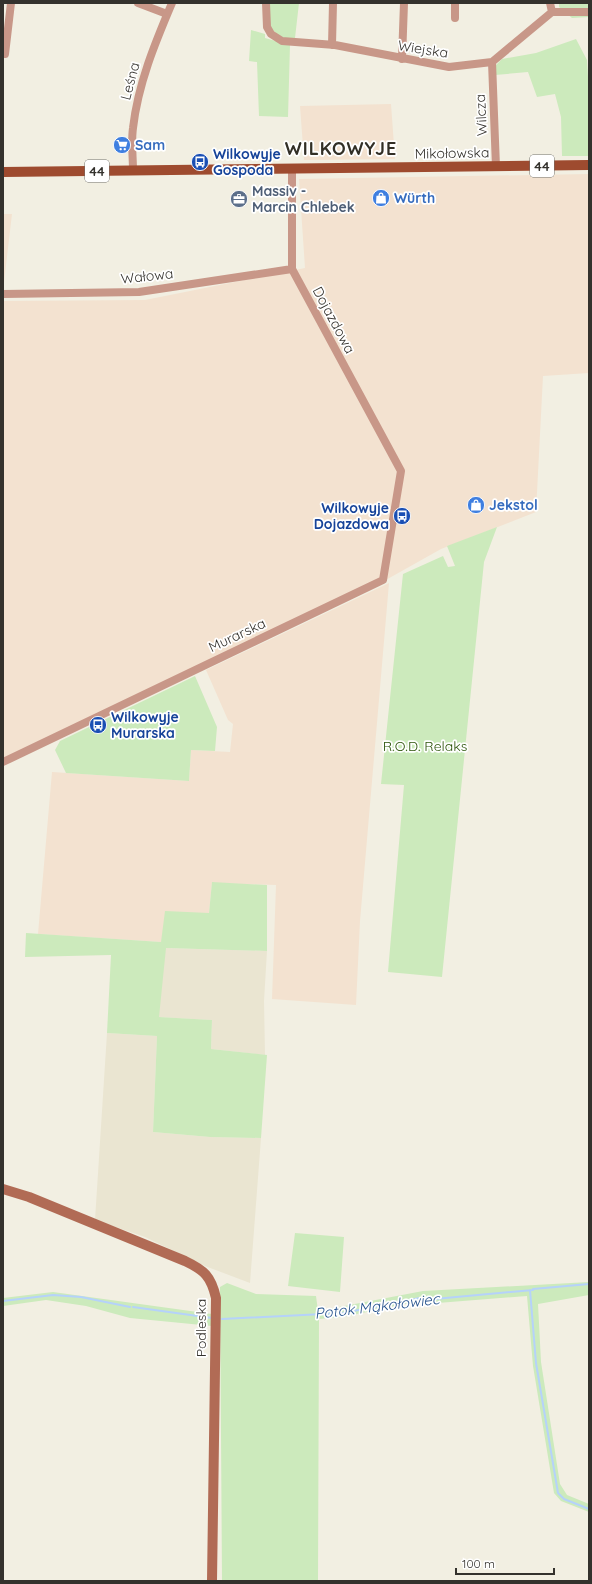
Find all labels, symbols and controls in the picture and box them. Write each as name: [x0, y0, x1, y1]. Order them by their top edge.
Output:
street label: Wiejska: [397, 36, 449, 62]
street label: Leśna: [116, 60, 144, 102]
street label: Wilcza: [471, 94, 491, 136]
supermarket icon: Sam: [112, 135, 132, 155]
place label: Sam: [135, 136, 165, 154]
district label: WILKOWYJE: [285, 137, 397, 160]
street label: Mikołowska: [414, 143, 490, 163]
place label: Wilkowyje Gospoda: [213, 145, 281, 179]
bus stop icon: Wilkowyje Gospoda: [190, 152, 210, 172]
road number: 44: [530, 155, 554, 177]
road number: 44: [85, 160, 109, 182]
place label: Massiv - Marcin Chlebek: [252, 182, 355, 216]
shop icon: Würth: [371, 188, 391, 208]
office icon: Massiv - Marcin Chlebek: [229, 189, 249, 209]
place label: Würth: [394, 189, 435, 207]
street label: Wałowa: [120, 264, 174, 288]
street label: Dojazdowa: [309, 283, 359, 357]
shop icon: Jekstol: [466, 495, 486, 515]
place label: Jekstol: [489, 496, 538, 514]
place label: Wilkowyje Dojazdowa: [314, 499, 389, 533]
bus stop icon: Wilkowyje Dojazdowa: [392, 506, 412, 526]
street label: Murarska: [205, 614, 269, 656]
place label: Wilkowyje Murarska: [111, 708, 179, 742]
bus stop icon: Wilkowyje Murarska: [88, 715, 108, 735]
park label: R.O.D. Relaks: [383, 737, 467, 755]
water label: Potok Mąkołowiec: [314, 1289, 442, 1323]
street label: Podleska: [192, 1299, 210, 1357]
scale bar: [456, 1550, 554, 1576]
text: 100 m: [462, 1556, 495, 1571]

